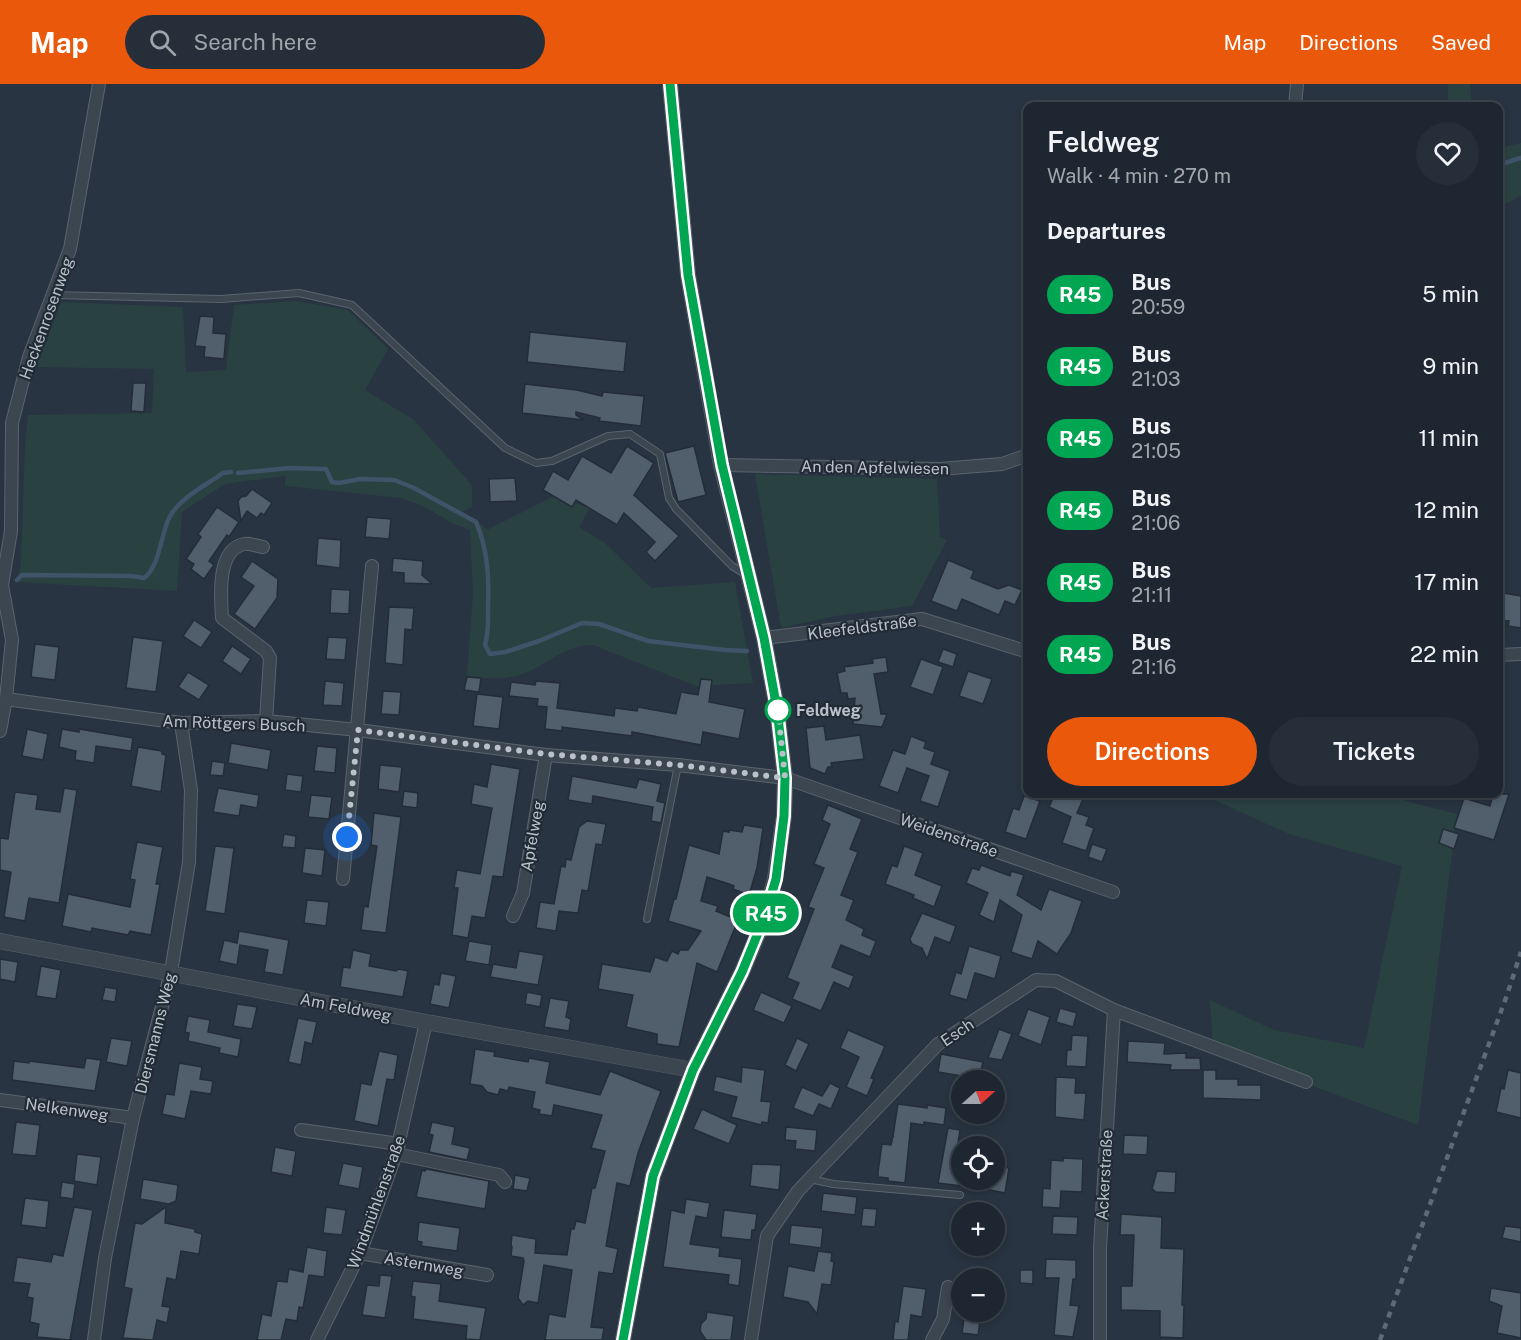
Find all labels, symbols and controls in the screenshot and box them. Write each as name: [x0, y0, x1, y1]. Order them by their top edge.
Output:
search box: [125, 15, 545, 69]
text: Map: [30, 26, 89, 59]
icon: search: [146, 26, 179, 59]
text: Search here: [194, 29, 317, 55]
text: Map: [1224, 30, 1266, 55]
text: Directions: [1299, 30, 1398, 55]
text: Saved: [1431, 30, 1491, 55]
button: heart: [1416, 122, 1479, 185]
text: Feldweg: [1047, 125, 1159, 158]
text: Walk · 4 min · 270 m: [1047, 164, 1231, 188]
text: Departures: [1047, 218, 1166, 244]
street label: Heckenrosenweg: [15, 254, 78, 382]
text: Bus: [1131, 269, 1171, 295]
text: 5 min: [1422, 281, 1479, 307]
text: R45: [1059, 282, 1101, 307]
text: 20:59: [1131, 295, 1185, 319]
text: Bus: [1131, 341, 1171, 367]
text: 9 min: [1423, 353, 1479, 379]
text: R45: [1059, 354, 1101, 379]
text: 21:03: [1131, 367, 1181, 391]
text: Bus: [1131, 413, 1171, 439]
text: 11 min: [1418, 425, 1479, 451]
text: R45: [1059, 426, 1101, 451]
text: 21:05: [1131, 439, 1181, 463]
street label: An den Apfelwiesen: [801, 457, 949, 478]
text: Bus: [1131, 485, 1171, 511]
text: 12 min: [1414, 497, 1479, 523]
text: R45: [1059, 498, 1101, 523]
text: 21:06: [1131, 511, 1180, 535]
text: Bus: [1131, 557, 1171, 583]
text: 17 min: [1414, 569, 1479, 595]
text: R45: [1059, 570, 1101, 595]
text: 21:11: [1131, 583, 1172, 607]
street label: Kleefeldstraße: [806, 611, 918, 644]
text: Bus: [1131, 629, 1171, 655]
text: 22 min: [1410, 641, 1479, 667]
text: R45: [1059, 642, 1101, 667]
text: 21:16: [1131, 655, 1177, 679]
marker: Feldweg: [765, 697, 791, 723]
place label: Feldweg: [796, 701, 861, 720]
street label: Am Röttgers Busch: [162, 712, 306, 735]
button: Directions: [1047, 717, 1257, 786]
button: Tickets: [1269, 717, 1479, 786]
street label: Apfelweg: [517, 799, 548, 873]
street label: Weidenstraße: [897, 810, 1001, 861]
your location: [332, 822, 362, 852]
line badge: R45: [732, 894, 801, 932]
text: R45: [745, 901, 787, 926]
street label: Diersmanns Weg: [131, 970, 180, 1096]
street label: Am Feldweg: [299, 989, 393, 1026]
street label: Esch: [937, 1015, 977, 1050]
north arrow: [951, 1070, 1005, 1124]
map controls: [951, 1070, 1005, 1322]
street label: Nelkenweg: [24, 1094, 110, 1125]
street label: Ackerstraße: [1093, 1129, 1116, 1221]
street label: Windmühlenstraße: [343, 1133, 409, 1272]
button: locate: [951, 1136, 1005, 1190]
button: +: [951, 1202, 1005, 1256]
street label: Asternweg: [383, 1248, 465, 1281]
button: −: [951, 1268, 1005, 1322]

